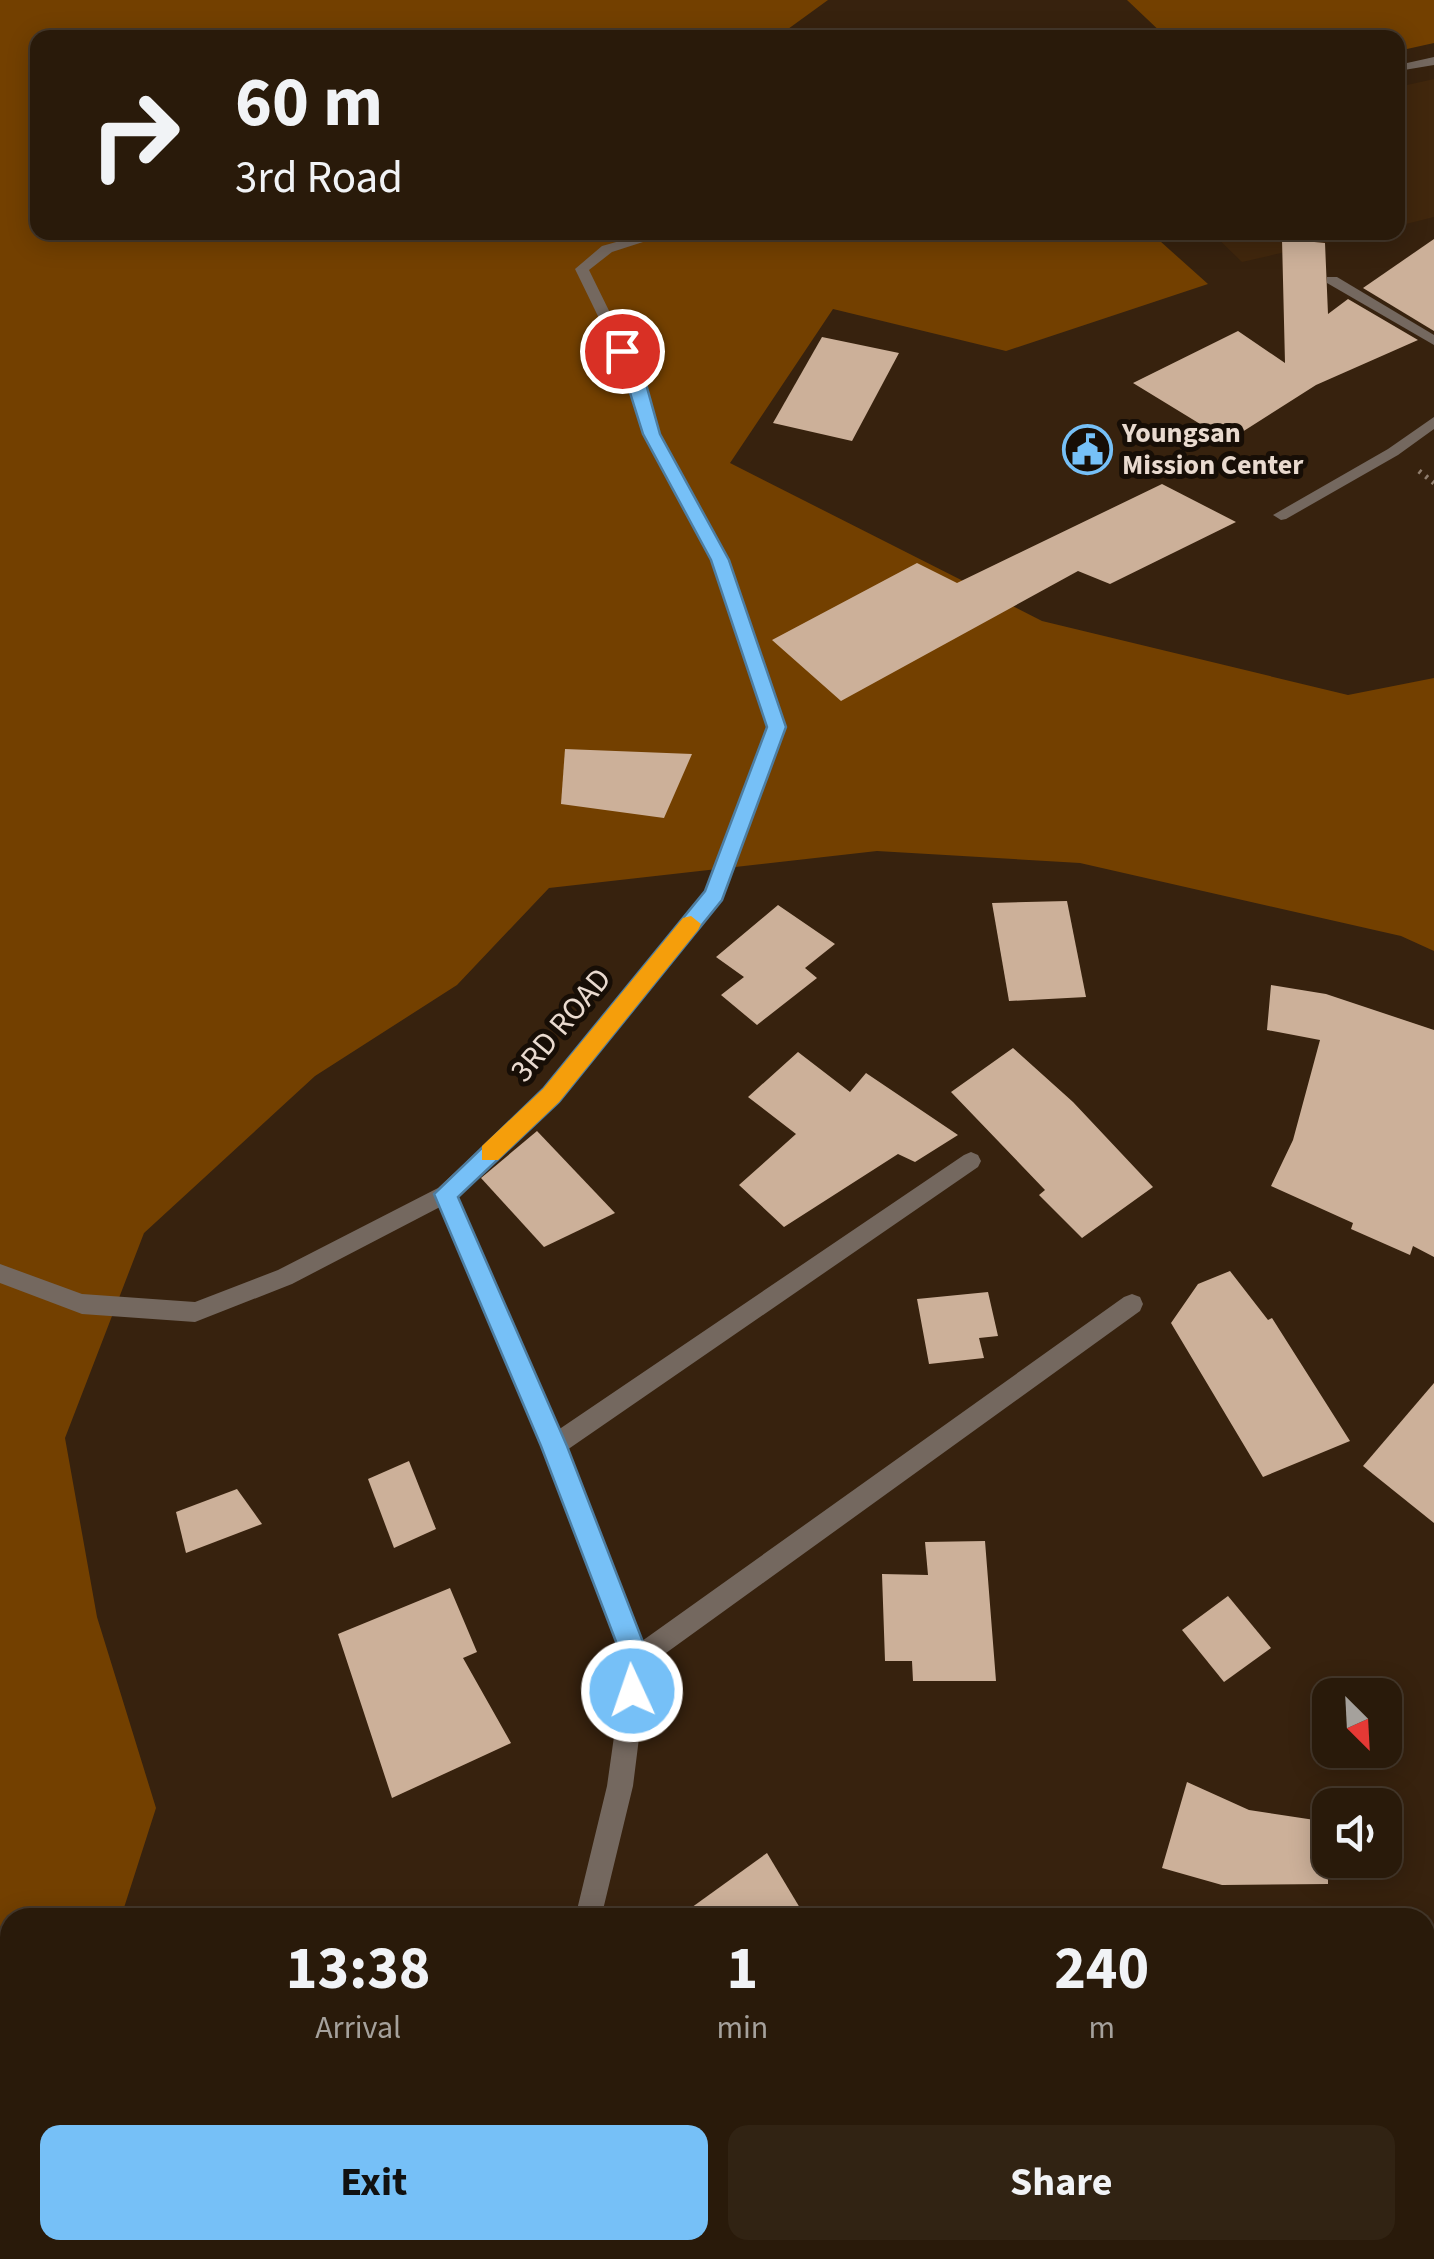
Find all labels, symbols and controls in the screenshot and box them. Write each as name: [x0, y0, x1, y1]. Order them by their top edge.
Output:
text: 60 m: [235, 53, 383, 153]
icon: right: [70, 70, 200, 200]
text: 3rd Road: [235, 146, 403, 210]
pin: [580, 309, 665, 394]
icon: arrive: [595, 324, 650, 379]
place label: Youngsan Mission Center: [1121, 413, 1304, 485]
public building icon: Youngsan Mission Center: [1061, 423, 1113, 475]
street label: 3RD ROAD: [500, 958, 622, 1092]
position arrow: [580, 1639, 684, 1743]
north arrow: [1312, 1678, 1402, 1768]
map controls: [1312, 1678, 1402, 1878]
button: sound: [1312, 1788, 1402, 1878]
text: 13:38: [286, 1927, 431, 2012]
text: 1: [727, 1927, 758, 2012]
text: 240: [1054, 1927, 1149, 2012]
text: Arrival: [315, 2005, 401, 2051]
text: min: [716, 2005, 768, 2051]
text: m: [1088, 2005, 1115, 2051]
button: Exit: [40, 2125, 708, 2240]
button: Share: [728, 2125, 1395, 2240]

